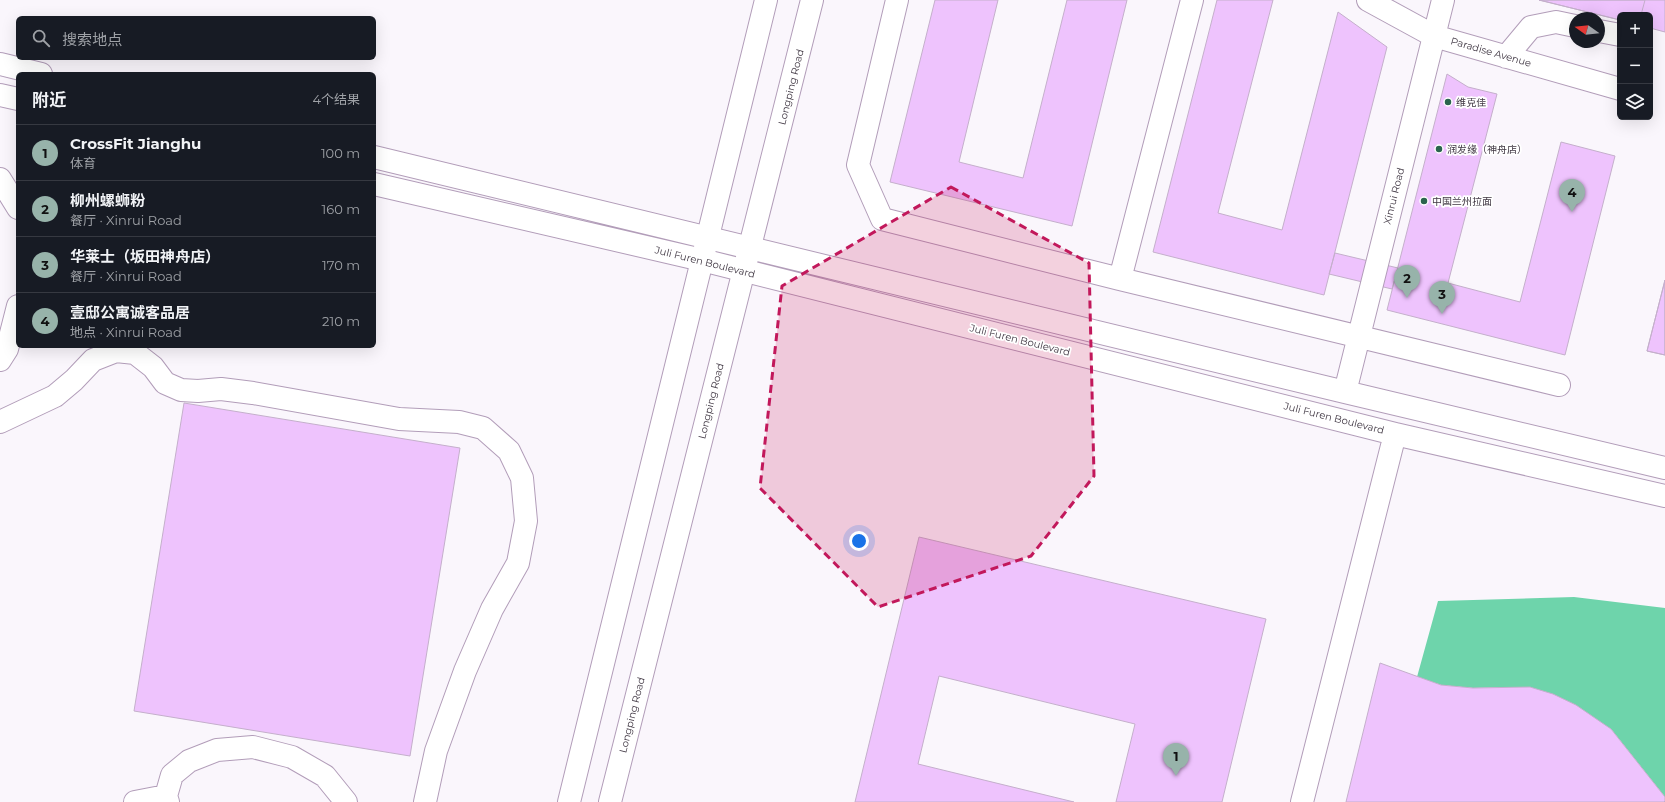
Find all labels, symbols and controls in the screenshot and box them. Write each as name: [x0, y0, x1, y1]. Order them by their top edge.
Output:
north arrow: [1569, 12, 1605, 48]
map controls: [1617, 12, 1653, 120]
button: +: [1617, 12, 1653, 48]
search box: [16, 16, 376, 60]
icon: search: [30, 27, 52, 49]
text: 搜索地点: [62, 30, 122, 49]
street label: Paradise Avenue: [1449, 34, 1533, 70]
street label: Longping Road: [775, 48, 807, 126]
button: −: [1617, 48, 1653, 84]
button: layers: [1617, 84, 1653, 120]
text: 附近: [32, 90, 66, 110]
text: 4个结果: [312, 91, 360, 107]
place label: 维克佳: [1456, 96, 1486, 109]
marker: 维克佳: [1443, 97, 1453, 107]
text: CrossFit Jianghu: [70, 134, 201, 153]
place label: 润发缘（神舟店）: [1447, 143, 1527, 156]
marker: 润发缘（神舟店）: [1434, 144, 1444, 154]
text: 1: [42, 145, 48, 161]
text: 100 m: [321, 145, 360, 161]
text: 体育: [70, 155, 96, 171]
street label: Xinrui Road: [1381, 166, 1407, 226]
pin: 4: [1559, 179, 1585, 212]
text: 柳州螺蛳粉: [70, 191, 145, 210]
place label: 中国兰州拉面: [1432, 195, 1492, 208]
marker: 中国兰州拉面: [1419, 196, 1429, 206]
text: 2: [41, 201, 49, 217]
text: 160 m: [322, 201, 360, 217]
text: 餐厅 · Xinrui Road: [70, 212, 182, 228]
street label: Juli Furen Boulevard: [653, 243, 756, 281]
text: 华莱士（坂田神舟店）: [70, 247, 220, 266]
text: 3: [41, 257, 49, 273]
text: 170 m: [322, 257, 360, 273]
pin: 2: [1394, 265, 1420, 298]
text: 餐厅 · Xinrui Road: [70, 268, 182, 284]
pin: 3: [1429, 281, 1455, 314]
text: 壹邸公寓诚客品居: [70, 303, 190, 322]
text: 4: [41, 313, 49, 329]
text: 210 m: [322, 313, 360, 329]
street label: Juli Furen Boulevard: [968, 321, 1071, 359]
text: 地点 · Xinrui Road: [70, 324, 182, 340]
street label: Longping Road: [695, 362, 727, 440]
street label: Juli Furen Boulevard: [1282, 399, 1385, 437]
your location: [849, 531, 869, 551]
street label: Longping Road: [616, 676, 648, 754]
pin: 1: [1163, 743, 1189, 776]

